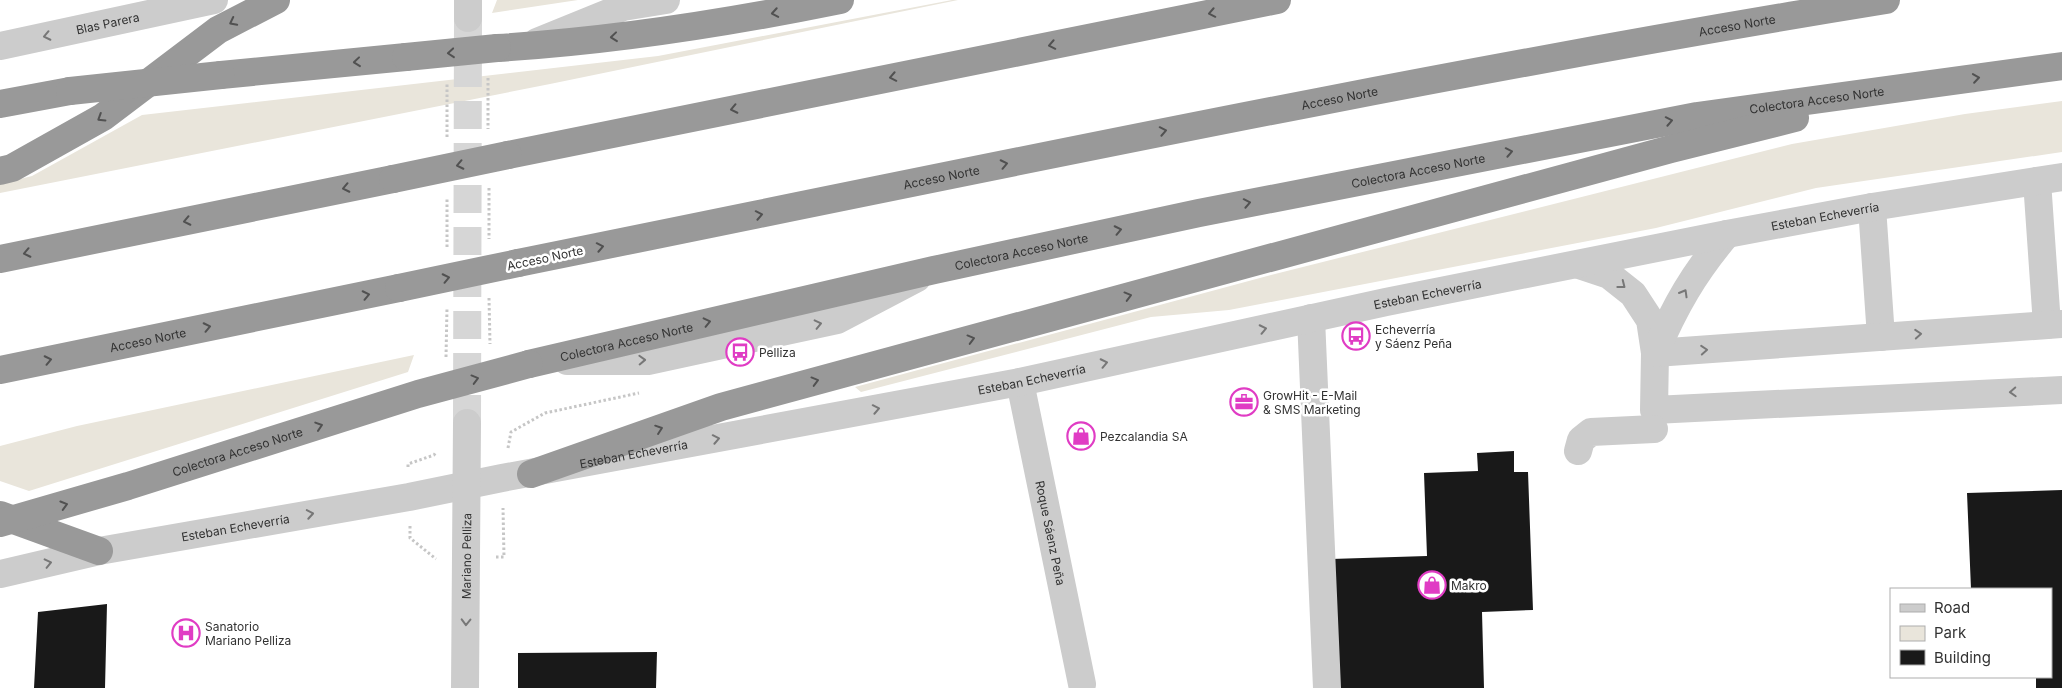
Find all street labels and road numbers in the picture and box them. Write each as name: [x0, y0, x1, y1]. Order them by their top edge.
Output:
street label: Blas Parera: [75, 9, 141, 37]
street label: Acceso Norte: [1697, 11, 1776, 39]
street label: Acceso Norte: [1300, 83, 1379, 112]
street label: Colectora Acceso Norte: [1748, 83, 1885, 116]
street label: Colectora Acceso Norte: [1350, 150, 1486, 191]
street label: Acceso Norte: [902, 162, 981, 192]
street label: Esteban Echeverría: [1770, 199, 1880, 233]
street label: Colectora Acceso Norte: [953, 230, 1089, 273]
street label: Acceso Norte: [505, 243, 585, 273]
street label: Esteban Echeverría: [1372, 276, 1483, 312]
street label: Colectora Acceso Norte: [558, 319, 694, 364]
street label: Acceso Norte: [108, 324, 187, 355]
street label: Esteban Echeverría: [976, 360, 1087, 397]
street label: Colectora Acceso Norte: [170, 424, 305, 479]
street label: Esteban Echeverría: [578, 436, 689, 471]
street label: Roque Sáenz Peña: [1033, 479, 1069, 587]
street label: Esteban Echeverría: [180, 510, 291, 544]
street label: Mariano Pelliza: [458, 513, 474, 599]

